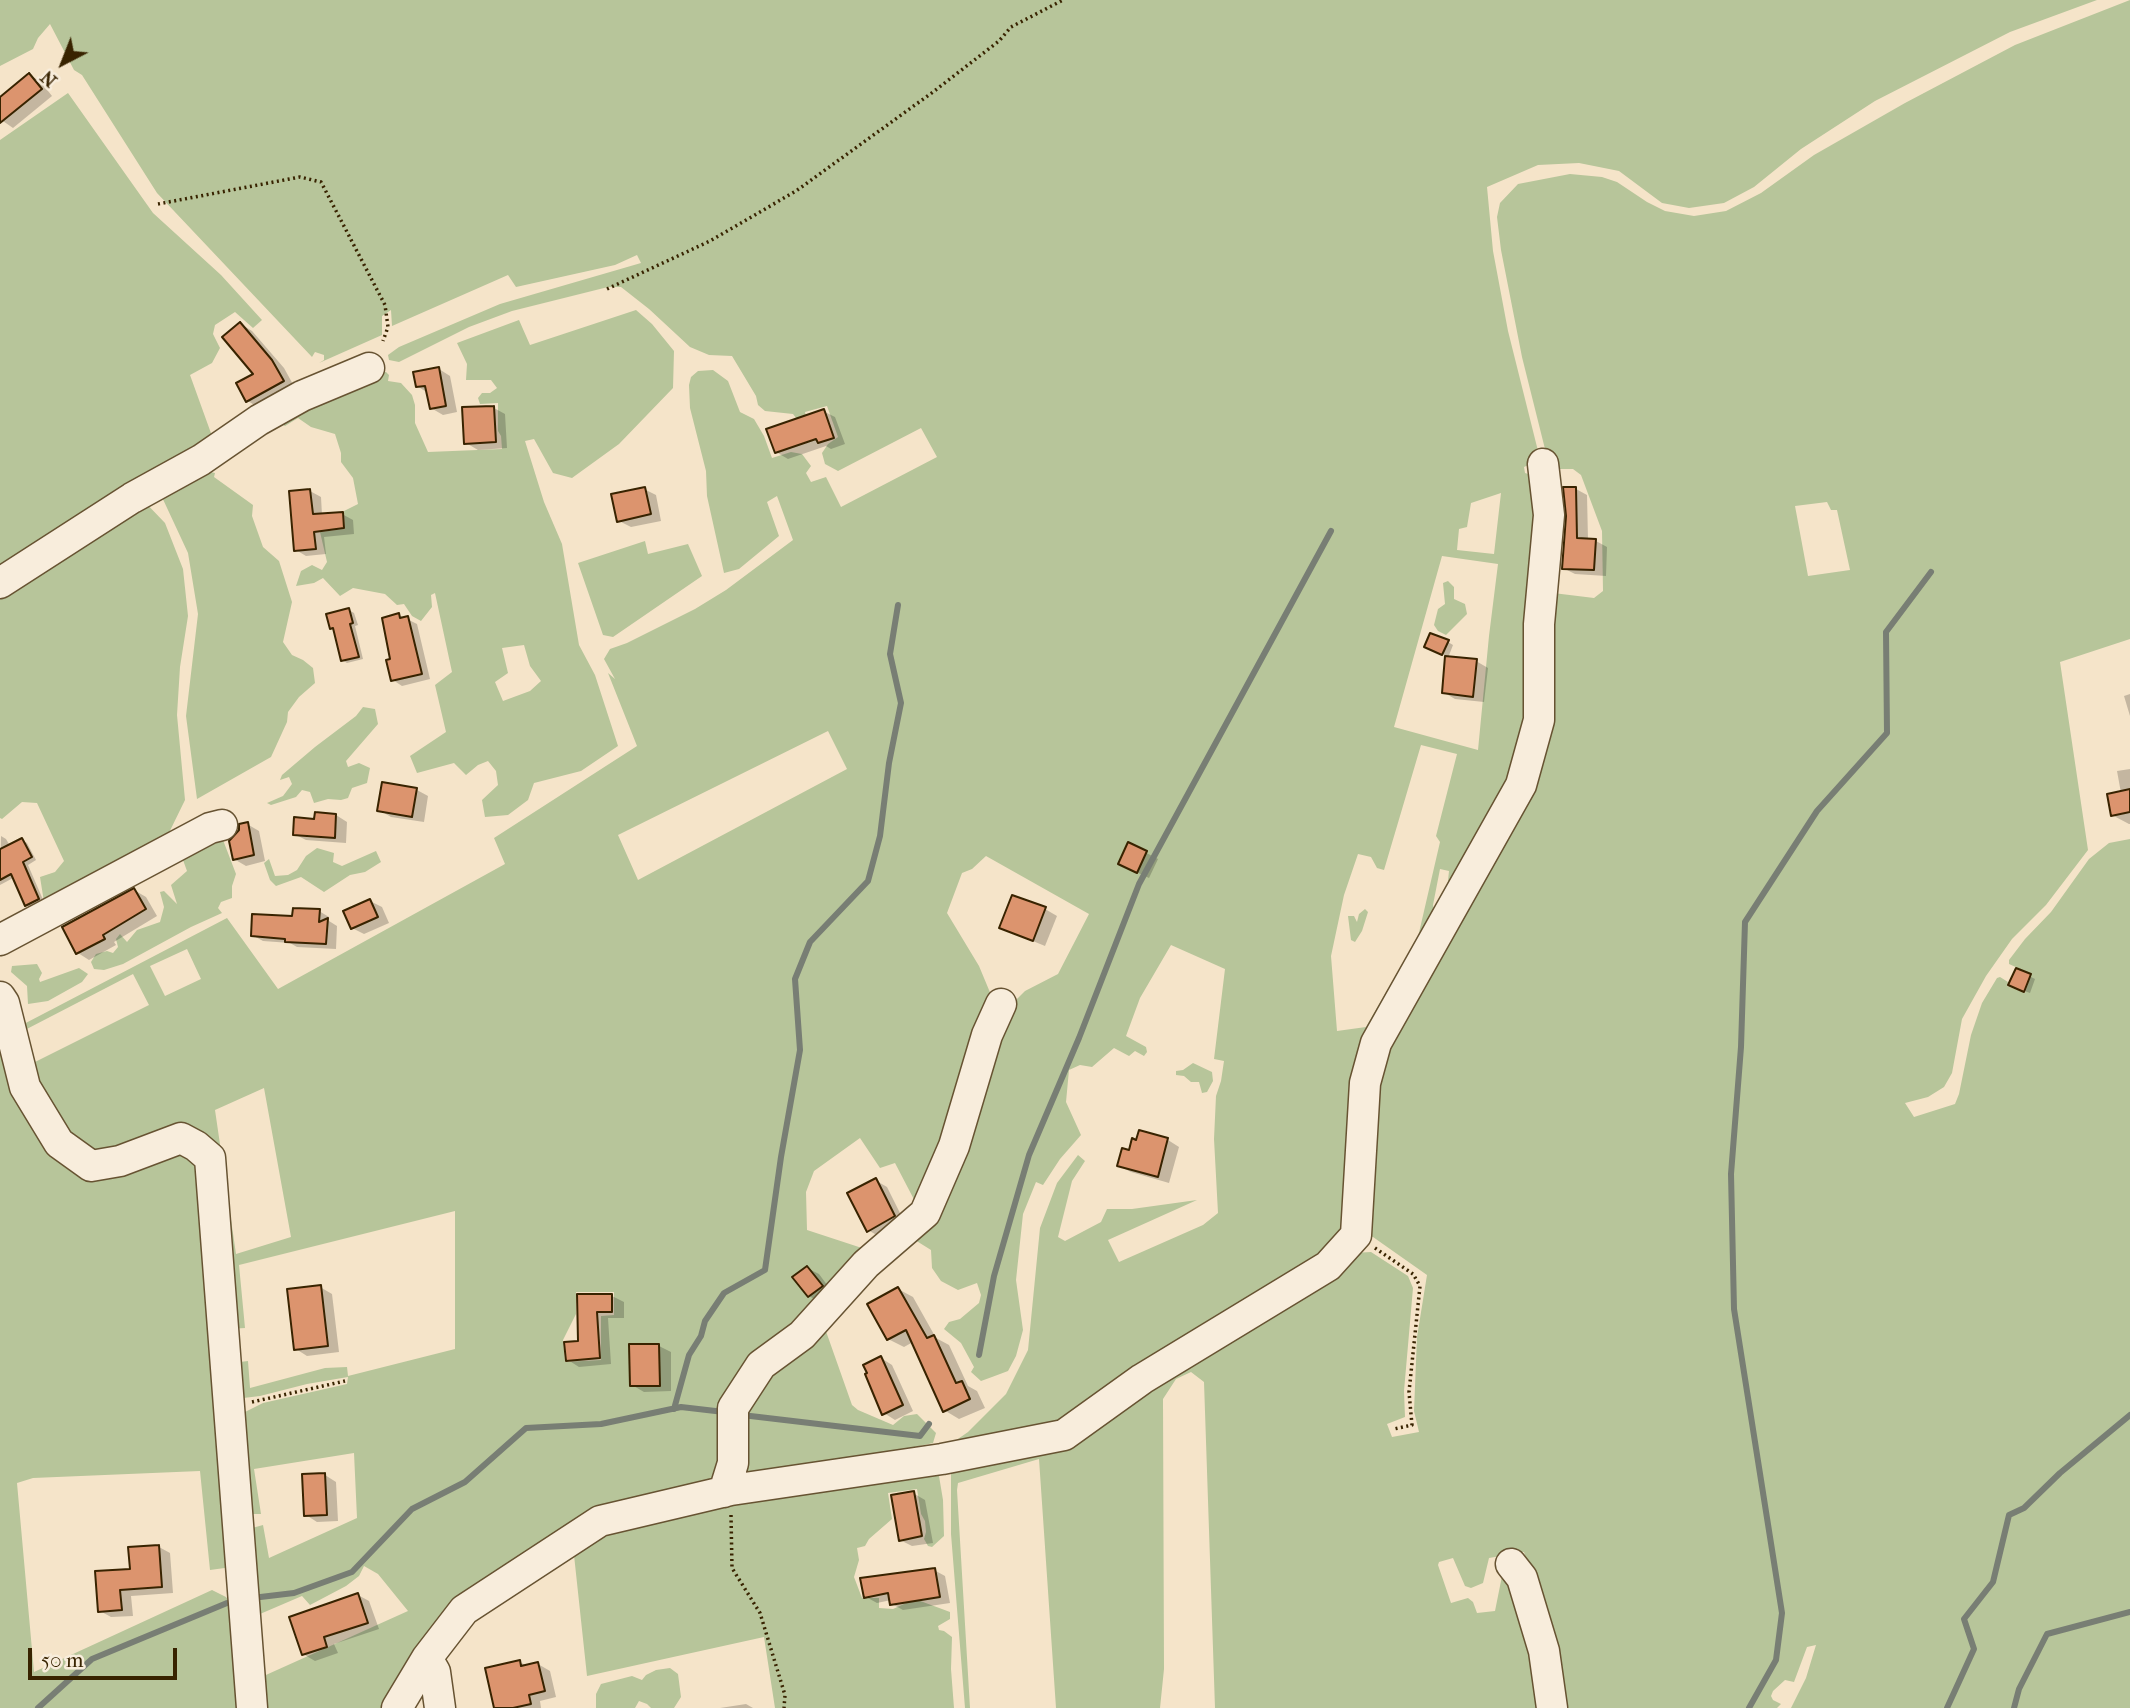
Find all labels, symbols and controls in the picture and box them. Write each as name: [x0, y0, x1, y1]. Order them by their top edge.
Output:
north arrow: [28, 28, 98, 98]
text: N: [36, 66, 62, 92]
scale bar: [32, 1634, 180, 1678]
text: 50 m: [41, 1648, 84, 1672]

